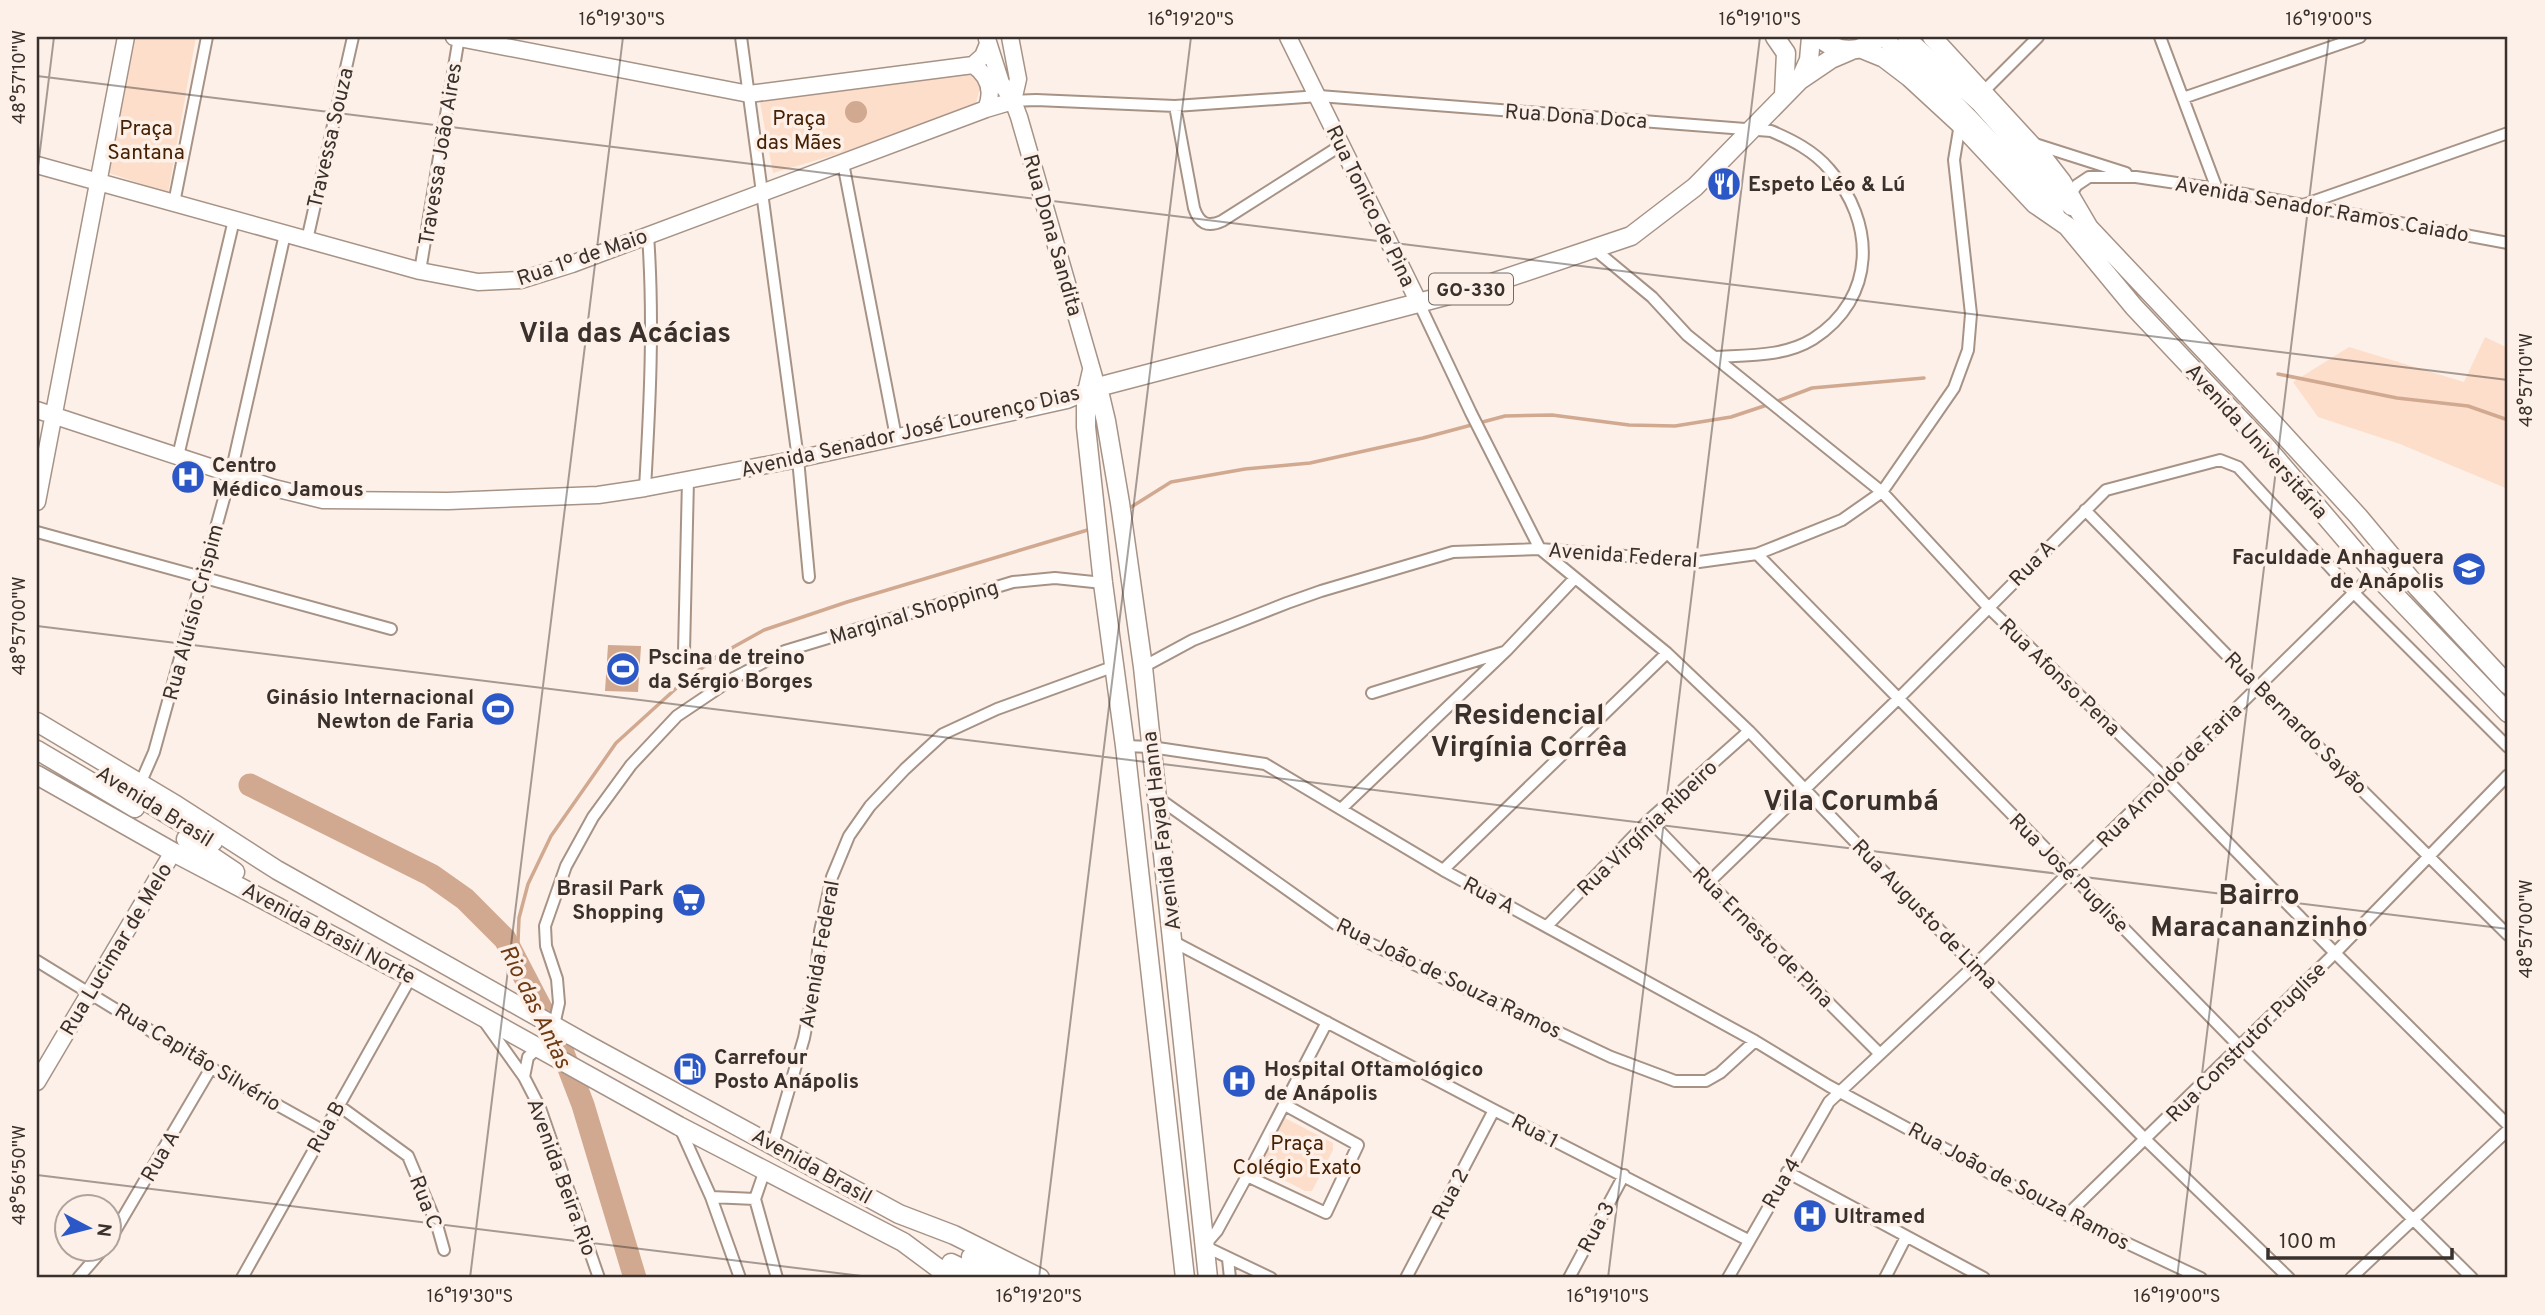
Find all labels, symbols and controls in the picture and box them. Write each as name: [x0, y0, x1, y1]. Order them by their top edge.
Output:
text: 16°19'30"S: [579, 9, 665, 32]
text: 16°19'20"S: [1148, 9, 1234, 32]
text: 16°19'10"S: [1719, 9, 1801, 32]
text: 16°19'00"S: [2285, 9, 2373, 32]
text: 48°57'10"W: [9, 30, 32, 124]
street label: Travessa João Aires: [414, 61, 469, 248]
street label: Travessa Souza: [302, 65, 361, 211]
street label: Rua Dona Doca: [1504, 99, 1648, 136]
park label: Praça das Mães: [756, 106, 842, 157]
park label: Praça Santana: [107, 116, 185, 167]
street label: Rua Tonico de Pina: [1319, 121, 1421, 292]
street label: Rua Dona Sandita: [1016, 151, 1088, 319]
restaurant icon: Espeto Léo & Lú: [1705, 165, 1743, 203]
street label: Avenida Senador Ramos Caiado: [2173, 171, 2471, 250]
place label: Espeto Léo & Lú: [1748, 172, 1905, 199]
street label: Rua 1º de Maio: [514, 223, 651, 293]
road number: GO-330: [1429, 274, 1513, 304]
district label: Vila das Acácias: [519, 317, 731, 353]
text: 48°57'10"W: [2516, 333, 2539, 427]
street label: Avenida Universitária: [2179, 358, 2333, 526]
street label: Avenida Senador José Lourenço Dias: [738, 380, 1083, 485]
place label: Centro Médico Jamous: [212, 453, 364, 504]
hospital icon: Centro Médico Jamous: [169, 458, 207, 496]
street label: Rua Aluísio Crispim: [158, 521, 231, 703]
street label: Rua A: [2004, 535, 2062, 593]
street label: Avenida Federal: [1547, 538, 1699, 575]
place label: Faculdade Anhaguera de Anápolis: [2232, 545, 2444, 596]
school or university icon: Faculdade Anhaguera de Anápolis: [2450, 550, 2488, 588]
street label: Marginal Shopping: [827, 575, 1002, 652]
text: 48°57'00"W: [9, 576, 32, 676]
street label: Rua Afonso Pena: [1992, 613, 2125, 743]
place label: Pscina de treino da Sérgio Borges: [648, 645, 813, 696]
street label: Rua Bernardo Sayão: [2218, 647, 2372, 801]
sports icon: Pscina de treino da Sérgio Borges: [604, 650, 642, 688]
place label: Ginásio Internacional Newton de Faria: [266, 685, 474, 736]
sports icon: Ginásio Internacional Newton de Faria: [479, 690, 517, 728]
street label: Rua Arnoldo de Faria: [2092, 698, 2248, 854]
district label: Residencial Virgínia Corrêa: [1431, 699, 1627, 767]
street label: Avenida Fayad Hanna: [1137, 730, 1188, 932]
street label: Rua Virgínia Ribeiro: [1572, 755, 1724, 903]
street label: Avenida Brasil: [90, 760, 218, 854]
district label: Vila Corumbá: [1763, 785, 1939, 821]
street label: Rua José Puglise: [2002, 808, 2134, 940]
street label: Rua Augusto de Lima: [1845, 834, 2003, 996]
street label: Rua Lucimar de Melo: [55, 859, 180, 1041]
street label: Rua Ernesto de Pina: [1686, 862, 1838, 1014]
street label: Rua A: [1458, 871, 1519, 921]
place label: Brasil Park Shopping: [557, 876, 664, 927]
street label: Avenida Brasil Norte: [237, 877, 420, 991]
street label: Avenida Federal: [794, 878, 847, 1030]
district label: Bairro Maracananzinho: [2150, 879, 2368, 947]
text: 48°57'00"W: [2516, 879, 2539, 979]
supermarket icon: Brasil Park Shopping: [670, 881, 708, 919]
street label: Rua João de Souza Ramos: [1331, 913, 1565, 1046]
water label: Rio das Antas: [491, 941, 576, 1074]
street label: Rua Construtor Puglise: [2161, 957, 2333, 1129]
street label: Rua Capitão Silvério: [109, 998, 285, 1119]
place label: Carrefour Posto Anápolis: [714, 1045, 859, 1096]
fuel station icon: Carrefour Posto Anápolis: [671, 1050, 709, 1088]
place label: Hospital Oftamológico de Anápolis: [1264, 1057, 1483, 1108]
hospital icon: Hospital Oftamológico de Anápolis: [1220, 1062, 1258, 1100]
street label: Avenida Beira Rio: [520, 1095, 602, 1260]
street label: Rua B: [302, 1097, 353, 1158]
street label: Rua 1: [1506, 1109, 1562, 1156]
street label: Rua João de Souza Ramos: [1903, 1117, 2134, 1257]
street label: Avenida Brasil: [746, 1123, 876, 1212]
text: 48°56'50"W: [9, 1125, 32, 1225]
street label: Rua A: [136, 1126, 187, 1187]
park label: Praça Colégio Exato: [1232, 1131, 1362, 1182]
street label: Rua 4: [1757, 1153, 1808, 1214]
street label: Rua 2: [1427, 1164, 1476, 1225]
street label: Rua C: [402, 1172, 447, 1233]
north arrow: [52, 1192, 122, 1262]
street label: Rua 3: [1573, 1197, 1622, 1258]
hospital icon: Ultramed: [1791, 1197, 1829, 1235]
place label: Ultramed: [1834, 1204, 1926, 1231]
scale bar: [2268, 1217, 2452, 1261]
text: N: [90, 1222, 116, 1238]
text: 100 m: [2279, 1229, 2336, 1256]
text: 16°19'30"S: [427, 1286, 513, 1309]
text: 16°19'20"S: [996, 1286, 1082, 1309]
text: 16°19'10"S: [1567, 1286, 1649, 1309]
text: 16°19'00"S: [2133, 1286, 2221, 1309]

